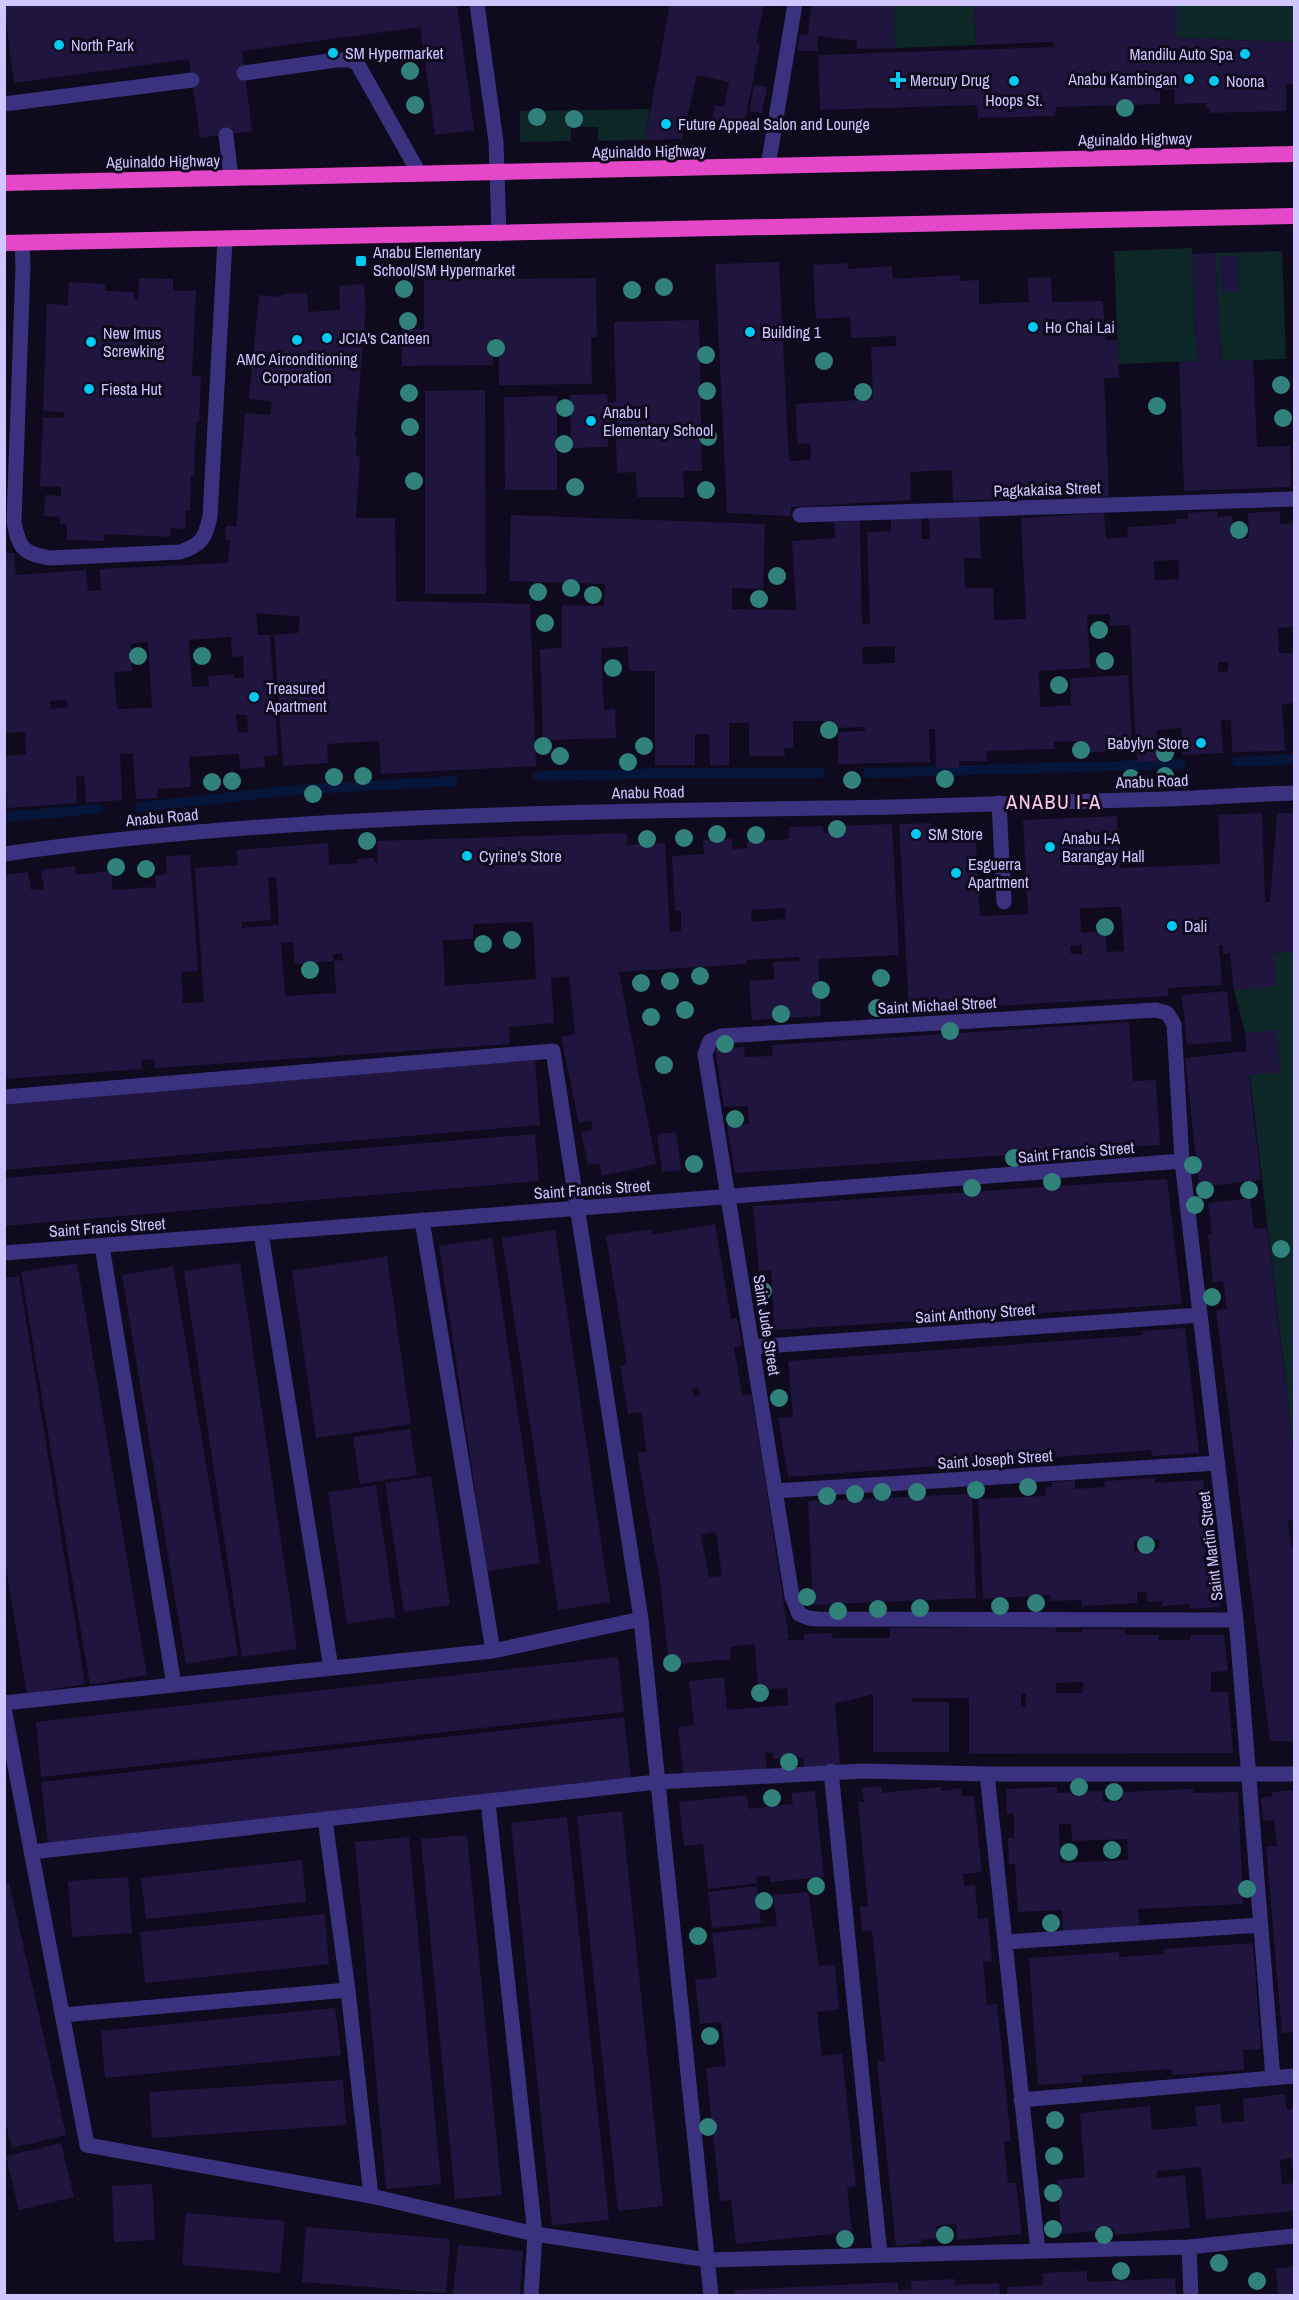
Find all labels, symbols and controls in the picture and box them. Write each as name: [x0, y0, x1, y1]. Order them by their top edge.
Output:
place label: North Park: [71, 34, 134, 56]
marker: North Park: [52, 38, 66, 52]
place label: SM Hypermarket: [345, 42, 444, 64]
place label: Mandilu Auto Spa: [1129, 43, 1234, 65]
marker: SM Hypermarket: [326, 46, 340, 60]
marker: Mandilu Auto Spa: [1238, 47, 1252, 61]
place label: Anabu Kambingan: [1067, 68, 1177, 90]
place label: Mercury Drug: [910, 69, 990, 91]
place label: Noona: [1226, 70, 1265, 92]
marker: Anabu Kambingan: [1182, 72, 1196, 86]
marker: Mercury Drug: [891, 73, 905, 87]
marker: Hoops St.: [1007, 74, 1021, 88]
marker: Noona: [1207, 74, 1221, 88]
place label: Hoops St.: [985, 89, 1043, 111]
place label: Future Appeal Salon and Lounge: [678, 113, 870, 135]
marker: Future Appeal Salon and Lounge: [659, 117, 673, 131]
street label: Aguinaldo Highway: [1077, 127, 1193, 151]
street label: Aguinaldo Highway: [591, 139, 707, 163]
street label: Aguinaldo Highway: [105, 149, 221, 173]
place label: Anabu Elementary School/SM Hypermarket: [372, 241, 516, 281]
marker: Anabu Elementary School/SM Hypermarket: [354, 254, 368, 268]
place label: Ho Chai Lai: [1045, 316, 1115, 338]
marker: Ho Chai Lai: [1026, 320, 1040, 334]
place label: Building 1: [762, 321, 822, 343]
place label: New Imus Screwking: [103, 322, 165, 362]
marker: Building 1: [743, 325, 757, 339]
place label: JCIA's Canteen: [339, 327, 430, 349]
marker: JCIA's Canteen: [320, 331, 334, 345]
marker: AMC Airconditioning Corporation: [290, 333, 304, 347]
marker: New Imus Screwking: [84, 335, 98, 349]
place label: AMC Airconditioning Corporation: [235, 348, 358, 388]
place label: Fiesta Hut: [101, 378, 162, 400]
marker: Fiesta Hut: [82, 382, 96, 396]
place label: Anabu I Elementary School: [602, 401, 713, 441]
marker: Anabu I Elementary School: [584, 414, 598, 428]
street label: Pagkakaisa Street: [993, 476, 1101, 502]
place label: Treasured Apartment: [265, 677, 327, 717]
marker: Treasured Apartment: [247, 690, 261, 704]
place label: Babylyn Store: [1107, 732, 1189, 754]
marker: Babylyn Store: [1194, 736, 1208, 750]
street label: Anabu Road: [1114, 769, 1189, 793]
street label: Anabu Road: [610, 780, 685, 804]
district label: ANABU I-A: [1005, 788, 1102, 815]
street label: Anabu Road: [124, 803, 199, 831]
place label: SM Store: [928, 823, 983, 845]
marker: SM Store: [909, 827, 923, 841]
place label: Anabu I-A Barangay Hall: [1061, 827, 1144, 867]
marker: Anabu I-A Barangay Hall: [1043, 840, 1057, 854]
place label: Cyrine's Store: [479, 845, 562, 867]
marker: Cyrine's Store: [460, 849, 474, 863]
place label: Esguerra Apartment: [967, 853, 1029, 893]
marker: Esguerra Apartment: [949, 866, 963, 880]
place label: Dali: [1184, 915, 1207, 937]
marker: Dali: [1165, 919, 1179, 933]
street label: Saint Michael Street: [877, 991, 997, 1019]
street label: Saint Francis Street: [1017, 1136, 1135, 1168]
street label: Saint Francis Street: [533, 1174, 651, 1204]
street label: Saint Francis Street: [48, 1212, 166, 1242]
street label: Saint Jude Street: [748, 1273, 786, 1377]
street label: Saint Anthony Street: [914, 1298, 1036, 1328]
street label: Saint Joseph Street: [937, 1444, 1054, 1474]
street label: Saint Martin Street: [1192, 1490, 1228, 1602]

